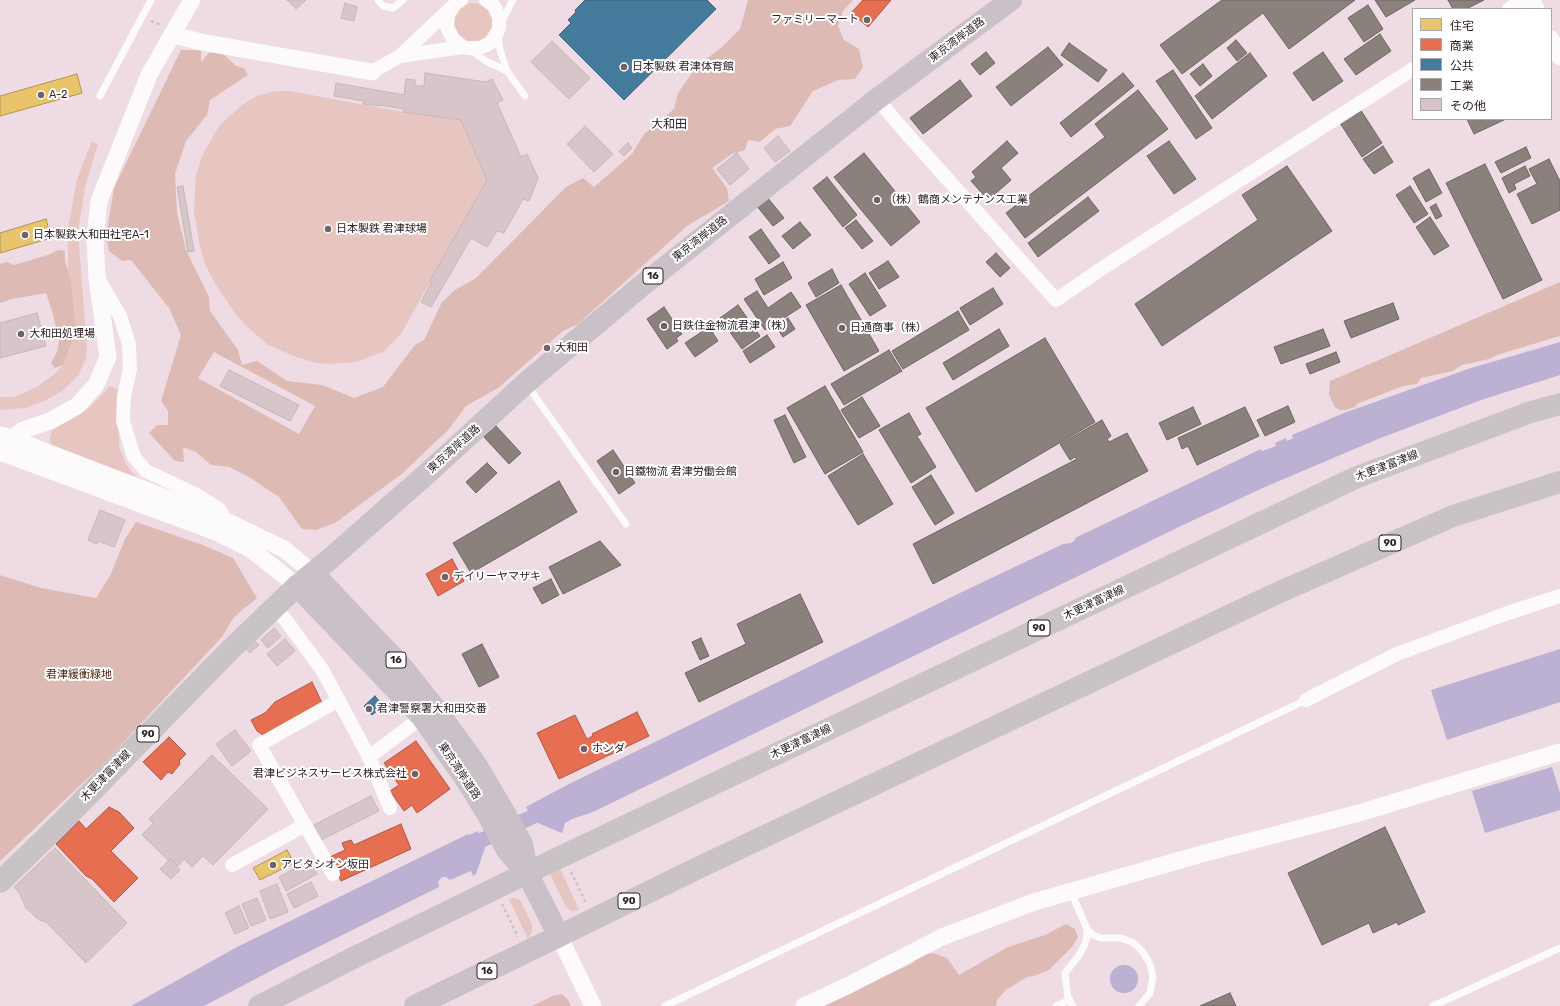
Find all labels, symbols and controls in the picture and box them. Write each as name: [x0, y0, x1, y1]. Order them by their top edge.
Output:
legend: [1412, 8, 1552, 120]
place label: ファミリーマート: [771, 13, 859, 27]
marker: ファミリーマート: [862, 15, 872, 25]
street label: 東京湾岸道路: [927, 15, 987, 65]
text: 住宅: [1450, 19, 1474, 33]
text: 商業: [1450, 39, 1474, 53]
text: 公共: [1450, 59, 1474, 73]
place label: 日本製鉄 君津体育館: [632, 60, 734, 74]
marker: 日本製鉄 君津体育館: [619, 62, 629, 72]
text: 工業: [1450, 79, 1474, 93]
place label: A-2: [49, 88, 67, 102]
marker: A-2: [36, 90, 46, 100]
text: その他: [1450, 99, 1486, 113]
district label: 大和田: [651, 118, 687, 132]
place label: （株）鶴商メンテナンス工業: [885, 193, 1028, 207]
marker: （株）鶴商メンテナンス工業: [872, 195, 882, 205]
street label: 東京湾岸道路: [670, 213, 730, 265]
place label: 日本製鉄 君津球場: [336, 222, 427, 236]
marker: 日本製鉄 君津球場: [323, 224, 333, 234]
place label: 日本製鉄大和田社宅A-1: [33, 228, 149, 242]
marker: 日本製鉄大和田社宅A-1: [20, 230, 30, 240]
road number: 16: [643, 268, 663, 284]
place label: 日鉄住金物流君津（株）: [672, 319, 793, 333]
marker: 日鉄住金物流君津（株）: [659, 321, 669, 331]
place label: 日通商事（株）: [850, 321, 927, 335]
marker: 日通商事（株）: [837, 323, 847, 333]
place label: 大和田処理場: [29, 327, 95, 341]
marker: 大和田処理場: [16, 329, 26, 339]
place label: 大和田: [555, 341, 588, 355]
marker: 大和田: [542, 343, 552, 353]
street label: 東京湾岸道路: [425, 422, 483, 476]
street label: 木更津富津線: [1354, 448, 1420, 484]
place label: 日鐵物流 君津労働会館: [624, 465, 737, 479]
marker: 日鐵物流 君津労働会館: [611, 467, 621, 477]
road number: 90: [1379, 535, 1401, 551]
place label: デイリーヤマザキ: [453, 570, 541, 584]
marker: デイリーヤマザキ: [440, 572, 450, 582]
street label: 木更津富津線: [1061, 583, 1127, 623]
road number: 90: [1028, 620, 1050, 636]
road number: 16: [386, 652, 406, 668]
park label: 君津緩衝緑地: [46, 668, 112, 682]
place label: 君津警察署大和田交番: [377, 702, 487, 716]
marker: 君津警察署大和田交番: [364, 704, 374, 714]
street label: 木更津富津線: [768, 722, 834, 762]
road number: 90: [137, 726, 159, 742]
street label: 東京湾岸道路: [435, 740, 483, 802]
place label: ホンダ: [592, 742, 625, 756]
marker: ホンダ: [579, 744, 589, 754]
street label: 木更津富津線: [78, 748, 134, 804]
place label: 君津ビジネスサービス株式会社: [253, 767, 407, 781]
marker: 君津ビジネスサービス株式会社: [410, 769, 420, 779]
place label: アビタシオン坂田: [281, 858, 369, 872]
marker: アビタシオン坂田: [268, 860, 278, 870]
road number: 90: [618, 893, 640, 909]
road number: 16: [477, 963, 497, 979]

